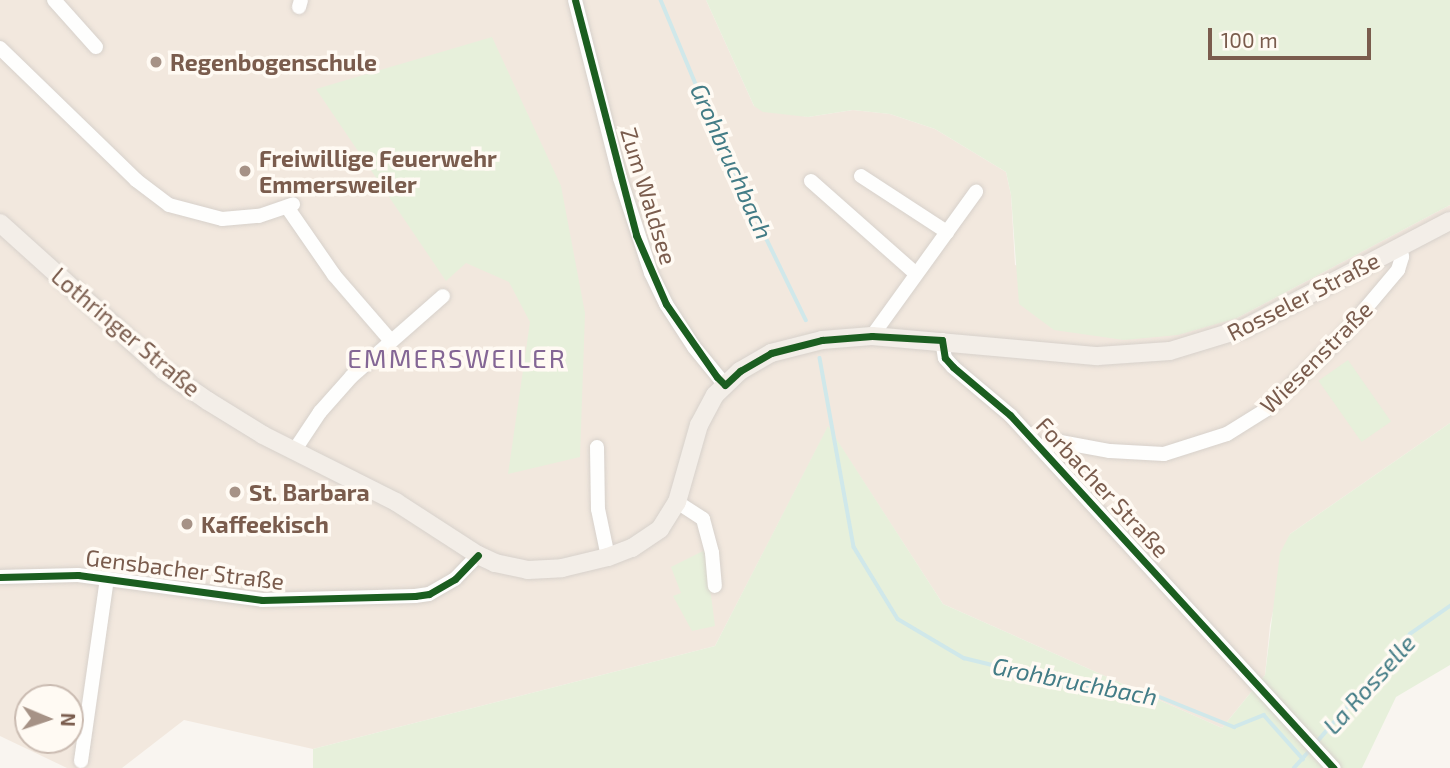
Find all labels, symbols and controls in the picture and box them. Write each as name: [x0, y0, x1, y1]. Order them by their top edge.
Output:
scale bar: [1212, 14, 1375, 58]
text: 100 m: [1221, 27, 1278, 52]
place label: Regenbogenschule: [170, 48, 377, 76]
marker: Regenbogenschule: [148, 54, 164, 70]
water label: Grohbruchbach: [685, 79, 779, 243]
street label: Zum Waldsee: [615, 124, 683, 268]
place label: Freiwillige Feuerwehr Emmersweiler: [259, 144, 497, 198]
marker: Freiwillige Feuerwehr Emmersweiler: [237, 163, 253, 179]
street label: Rosseler Straße: [1222, 246, 1384, 346]
street label: Lothringer Straße: [46, 262, 206, 402]
street label: Wiesenstraße: [1254, 295, 1378, 419]
district label: EMMERSWEILER: [349, 342, 565, 374]
street label: Forbacher Straße: [1031, 411, 1175, 563]
place label: St. Barbara: [249, 478, 370, 506]
marker: St. Barbara: [227, 484, 243, 500]
place label: Kaffeekisch: [201, 510, 329, 538]
marker: Kaffeekisch: [179, 516, 195, 532]
street label: Gensbacher Straße: [84, 543, 286, 595]
water label: La Rosselle: [1317, 628, 1421, 740]
water label: Grohbruchbach: [990, 651, 1160, 711]
north arrow: [14, 684, 84, 754]
text: N: [57, 712, 80, 727]

